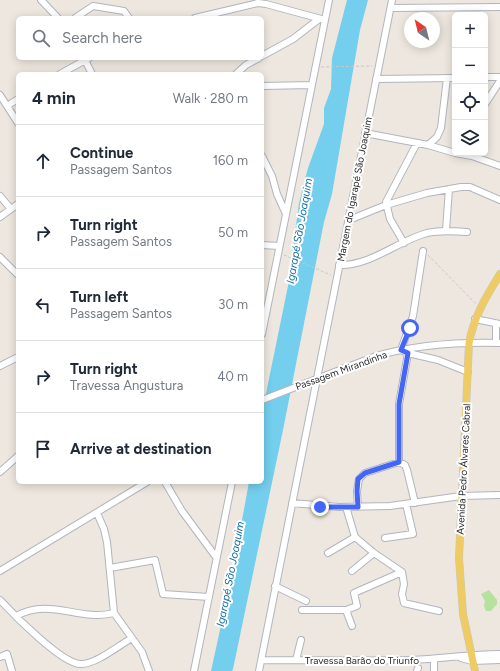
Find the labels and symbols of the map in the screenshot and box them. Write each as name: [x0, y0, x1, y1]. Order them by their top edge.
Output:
north arrow: [404, 12, 440, 48]
street label: Margem do Igarapé São Joaquim: [334, 116, 375, 263]
water label: Igarapé São Joaquim: [284, 177, 315, 285]
route start: [401, 319, 419, 337]
street label: Passagem Mirandinha: [293, 348, 389, 393]
street label: Avenida Pedro Álvares Cabral: [454, 403, 473, 535]
route end: [311, 498, 329, 516]
water label: Igarapé São Joaquim: [214, 520, 247, 628]
street label: Travessa Barão do Triunfo: [305, 654, 419, 667]

